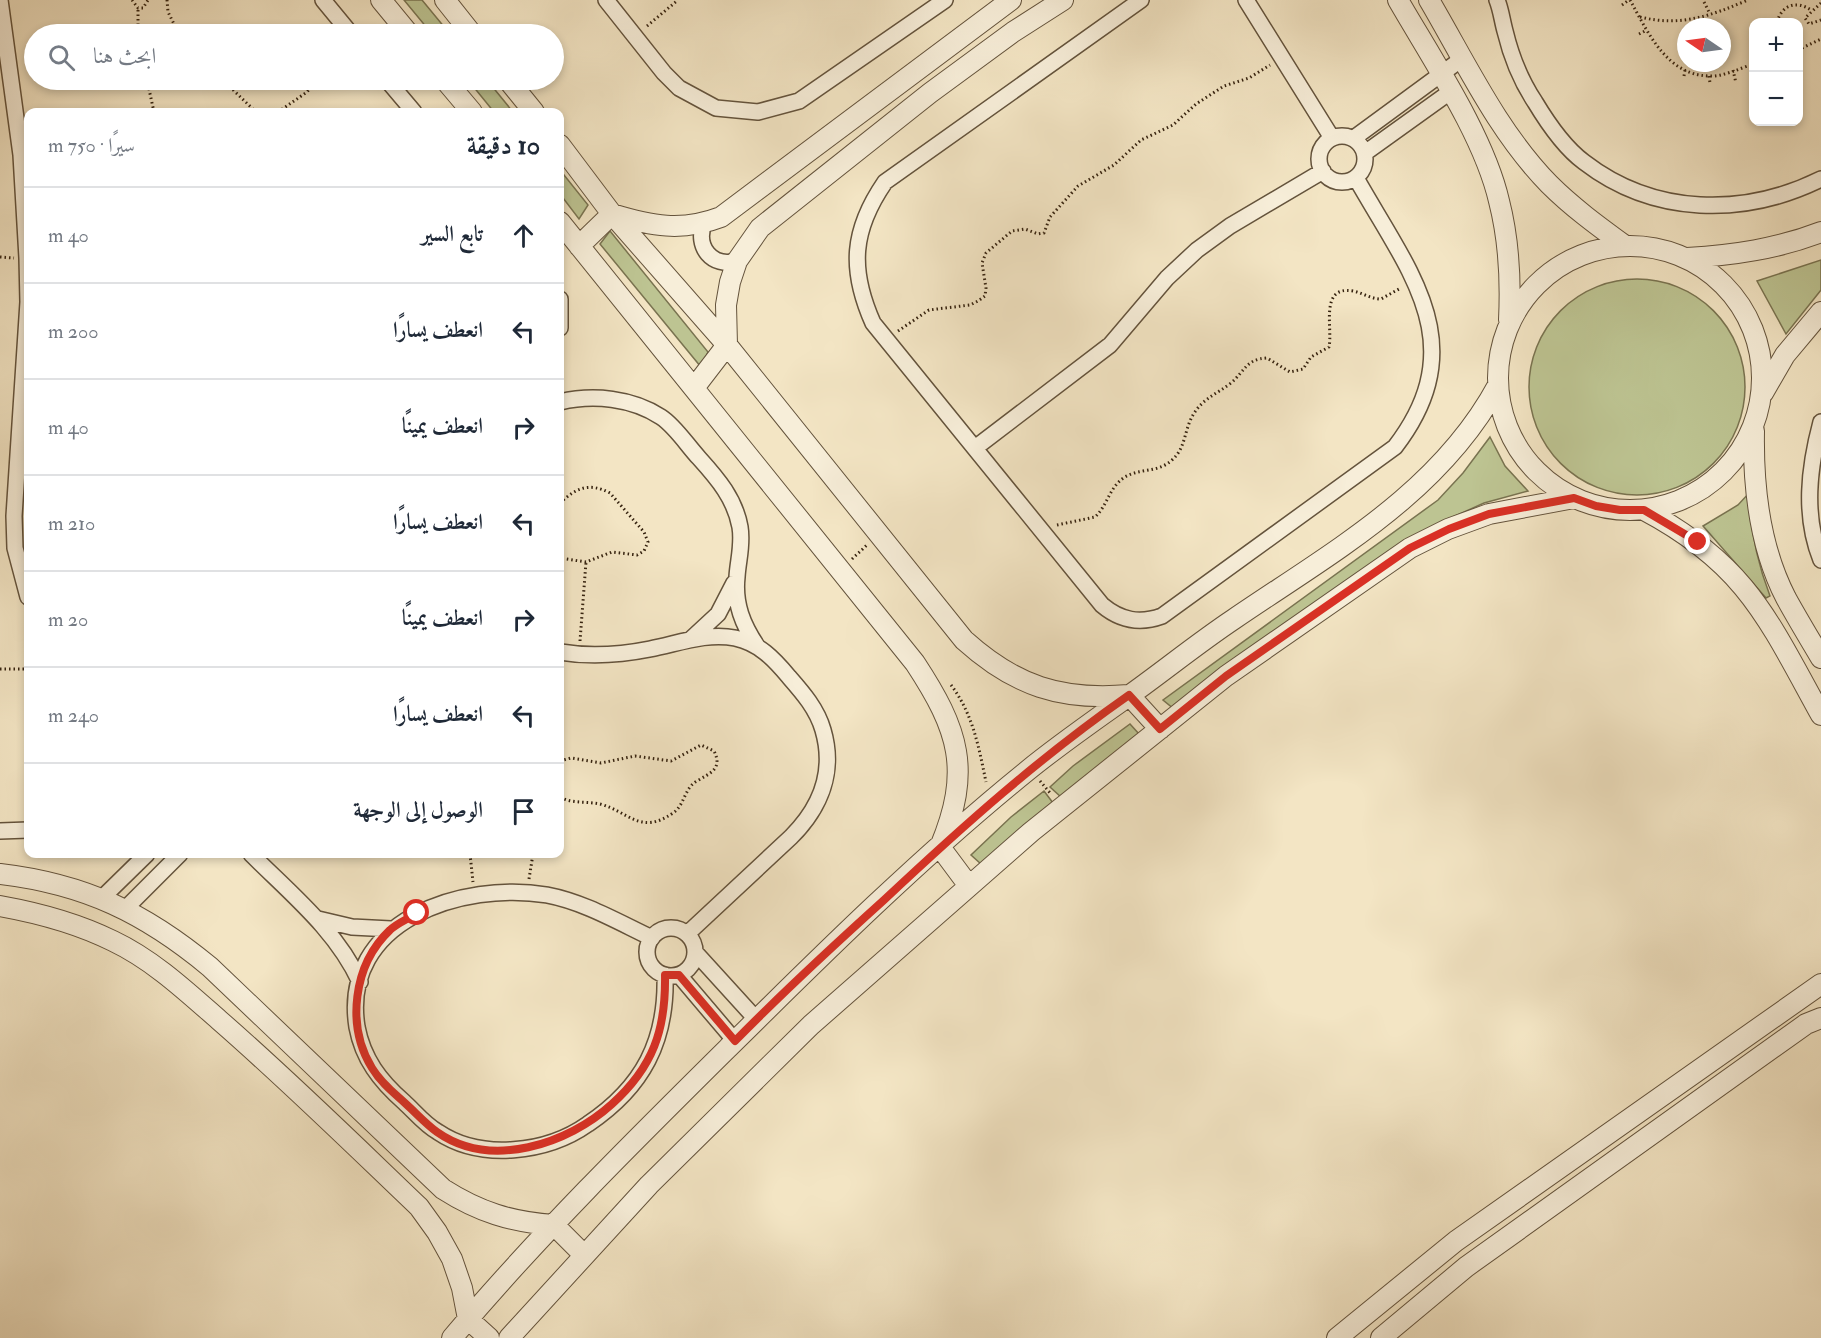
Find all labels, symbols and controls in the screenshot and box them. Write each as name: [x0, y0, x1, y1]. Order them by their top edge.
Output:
north arrow: [1677, 18, 1731, 72]
map controls: [1749, 18, 1803, 126]
button: +: [1749, 18, 1803, 72]
search box: [24, 24, 564, 90]
icon: search: [45, 41, 78, 74]
text: ابحث هنا: [93, 42, 156, 70]
button: −: [1749, 72, 1803, 126]
text: 10 دقيقة: [467, 130, 540, 162]
text: سيرًا · 750 m: [48, 133, 135, 158]
icon: ahead: [507, 219, 540, 252]
text: تابع السير: [421, 220, 483, 248]
text: 40 m: [48, 223, 89, 248]
icon: left: [507, 315, 540, 348]
text: انعطف يسارًا: [393, 316, 483, 344]
text: 200 m: [48, 319, 98, 344]
icon: right: [507, 411, 540, 444]
text: انعطف يمينًا: [402, 412, 483, 440]
text: 40 m: [48, 415, 89, 440]
icon: left: [507, 507, 540, 540]
text: انعطف يسارًا: [393, 508, 483, 536]
text: 210 m: [48, 511, 95, 536]
route end: [1684, 528, 1710, 554]
icon: right: [507, 603, 540, 636]
text: انعطف يمينًا: [402, 604, 483, 632]
text: 20 m: [48, 607, 88, 632]
icon: left: [507, 699, 540, 732]
text: انعطف يسارًا: [393, 700, 483, 728]
text: 240 m: [48, 703, 99, 728]
icon: arrive: [507, 795, 540, 828]
text: الوصول إلى الوجهة: [353, 796, 483, 824]
route start: [403, 899, 429, 925]

